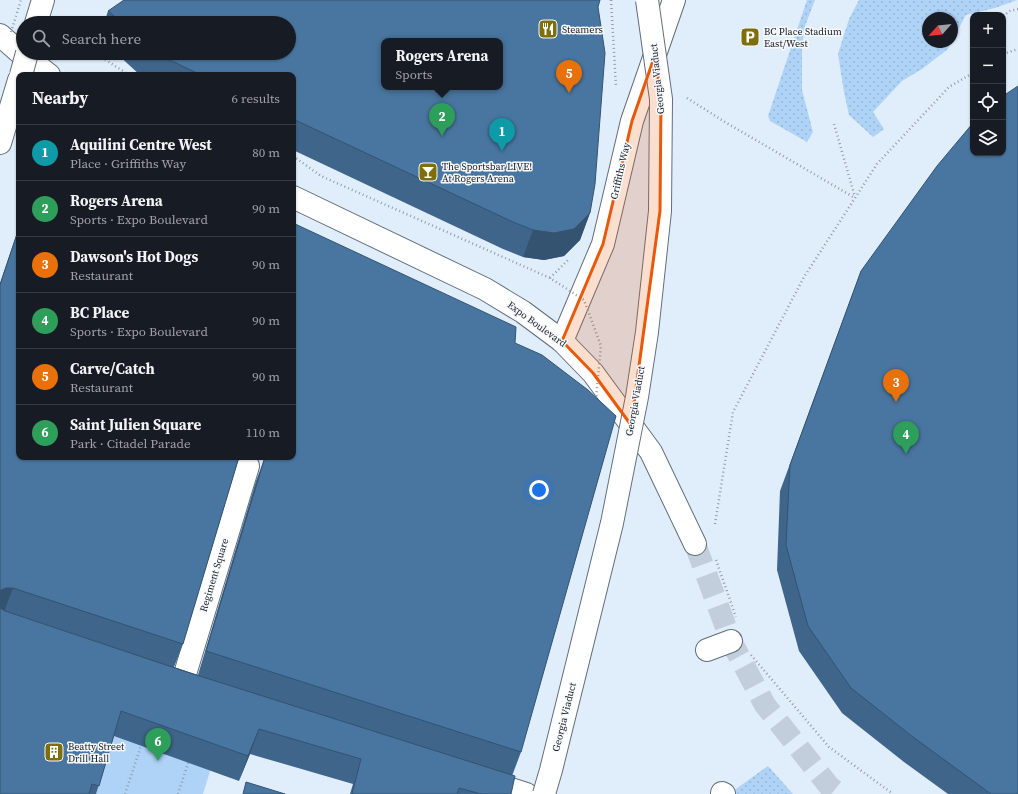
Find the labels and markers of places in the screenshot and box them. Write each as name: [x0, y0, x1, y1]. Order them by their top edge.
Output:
restaurant icon: Steamers: [537, 18, 559, 40]
place label: Steamers: [562, 23, 603, 36]
place label: BC Place Stadium East/West: [764, 25, 842, 50]
parking icon: BC Place Stadium East/West: [739, 26, 761, 48]
pin: 5: [556, 60, 582, 93]
pin: 2: [429, 103, 455, 136]
pin: 1: [489, 118, 515, 151]
place label: The Sportsbar LIVE! At Rogers Arena: [442, 160, 532, 185]
bar icon: The Sportsbar LIVE! At Rogers Arena: [417, 161, 439, 183]
pin: 3: [883, 369, 909, 402]
pin: 4: [893, 421, 919, 454]
pin: 6: [145, 728, 171, 761]
place label: Beatty Street Drill Hall: [68, 740, 125, 765]
building icon: Beatty Street Drill Hall: [43, 741, 65, 763]

